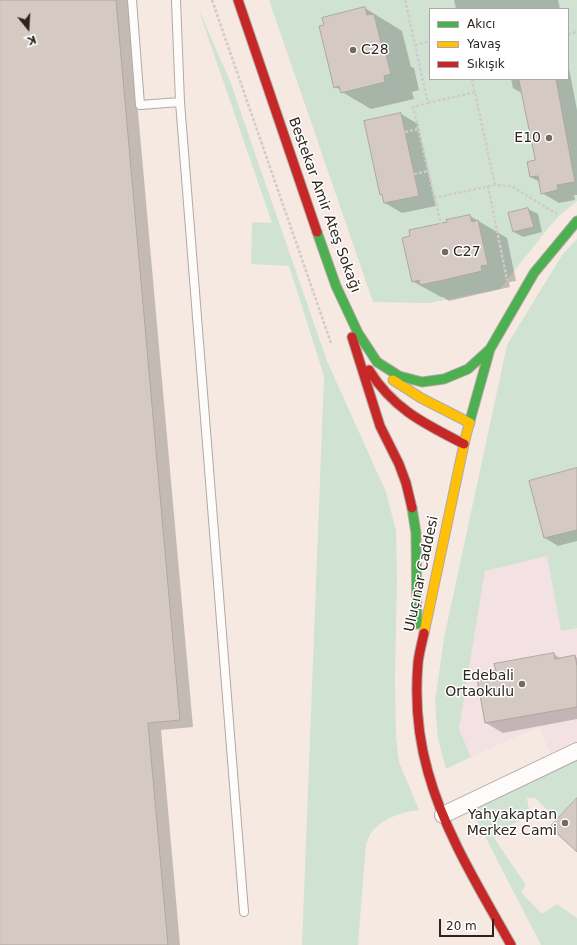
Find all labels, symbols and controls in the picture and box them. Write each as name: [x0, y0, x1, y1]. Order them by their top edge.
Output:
north arrow: [8, 8, 48, 48]
legend: [429, 8, 569, 80]
text: Akıcı: [467, 17, 495, 31]
text: K: [26, 32, 38, 47]
text: Yavaş: [467, 37, 501, 51]
place label: C28: [361, 42, 389, 58]
marker: C28: [348, 45, 358, 55]
text: Sıkışık: [467, 57, 505, 71]
street label: Bestekar Amir Ateş Sokağı: [284, 115, 364, 295]
place label: E10: [514, 130, 541, 146]
marker: E10: [544, 133, 554, 143]
place label: C27: [453, 244, 481, 260]
marker: C27: [440, 247, 450, 257]
street label: Uluçınar Caddesi: [401, 514, 443, 634]
place label: Edebali Ortaokulu: [445, 668, 514, 700]
marker: Edebali Ortaokulu: [517, 679, 527, 689]
place label: Yahyakaptan Merkez Cami: [467, 807, 557, 840]
marker: Yahyakaptan Merkez Cami: [560, 818, 570, 828]
scale bar: [441, 911, 496, 937]
text: 20 m: [446, 919, 477, 933]

